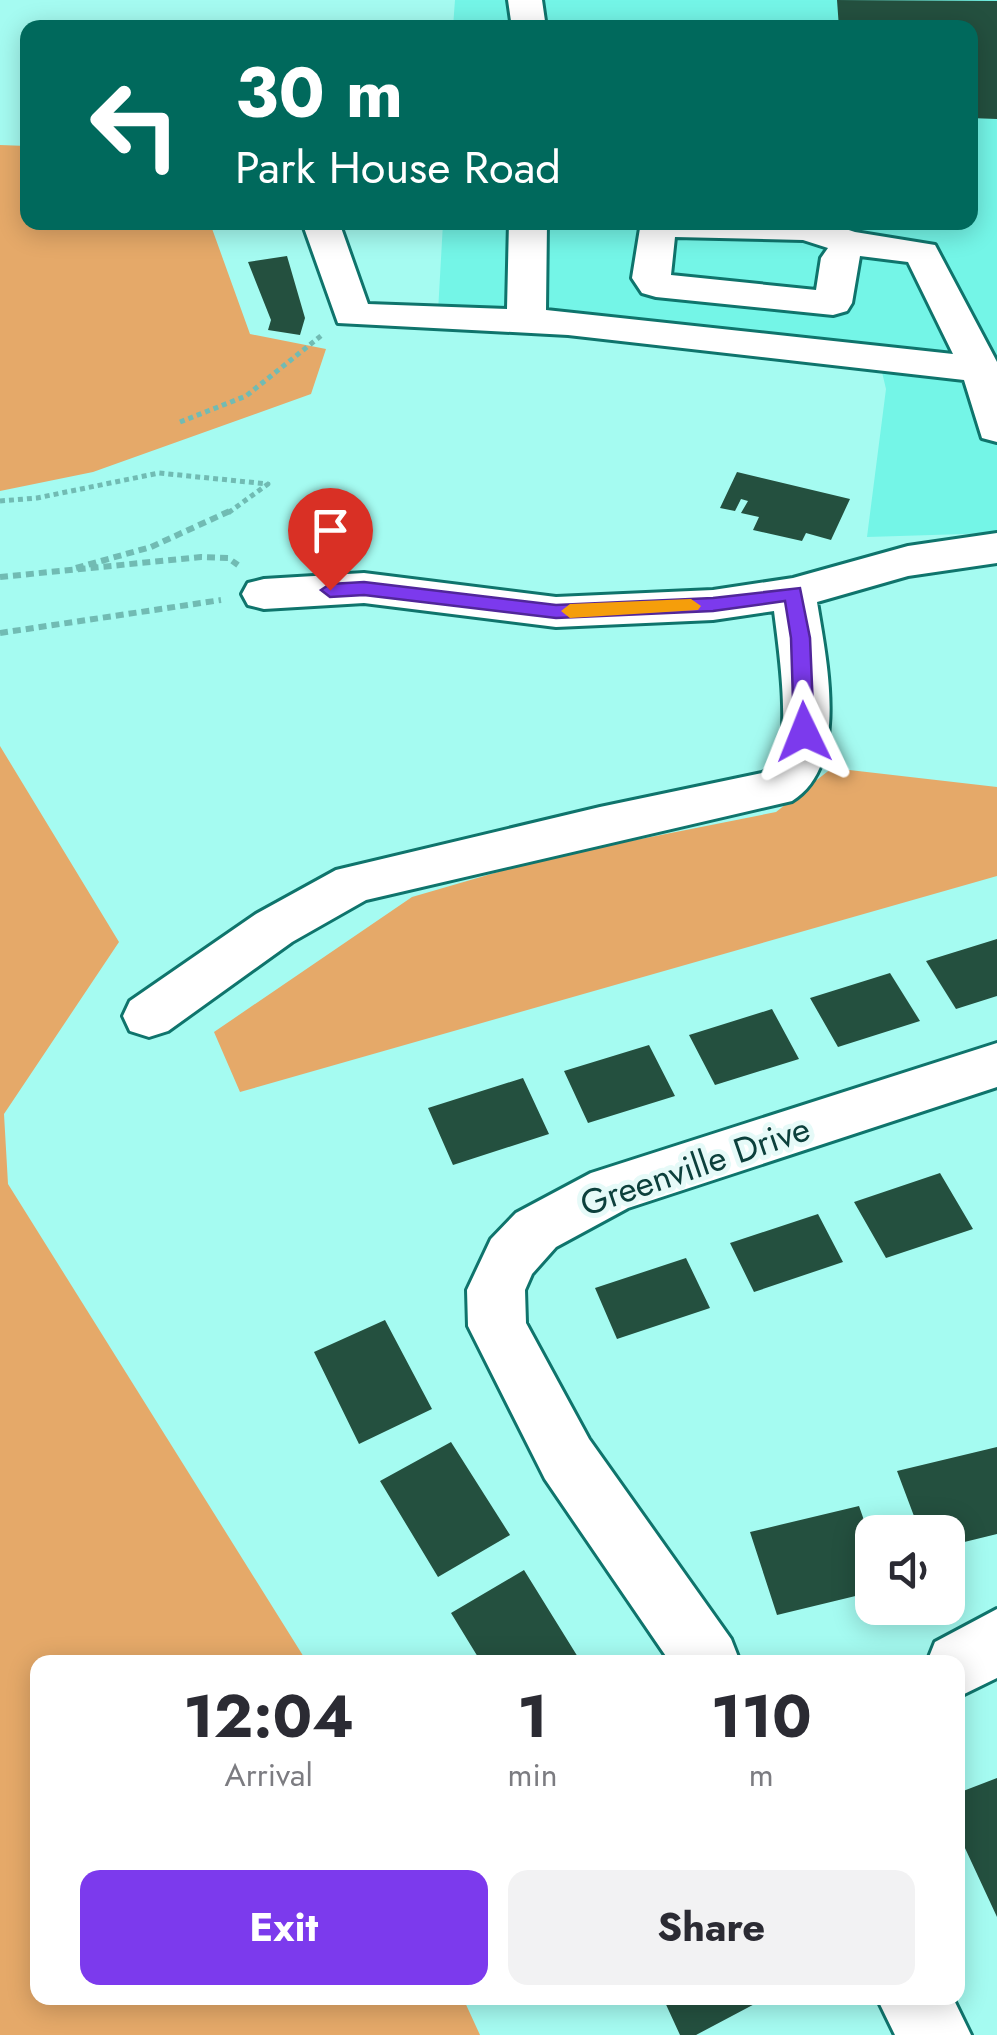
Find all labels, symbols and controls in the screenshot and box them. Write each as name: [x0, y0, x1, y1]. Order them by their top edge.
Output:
text: 30 m: [235, 42, 403, 143]
icon: left: [70, 60, 200, 190]
text: Park House Road: [235, 135, 561, 200]
pin: [288, 488, 373, 591]
icon: arrive: [303, 503, 358, 558]
position arrow: [752, 680, 856, 784]
street label: Greenville Drive: [573, 1103, 817, 1229]
map controls: [855, 1515, 965, 1625]
button: sound: [855, 1515, 965, 1625]
text: 12:04: [183, 1673, 354, 1760]
text: 1: [517, 1673, 548, 1760]
text: 110: [711, 1673, 812, 1760]
text: Arrival: [225, 1752, 313, 1798]
text: min: [507, 1752, 558, 1798]
text: m: [749, 1752, 774, 1798]
button: Exit: [80, 1870, 488, 1985]
button: Share: [508, 1870, 915, 1985]

